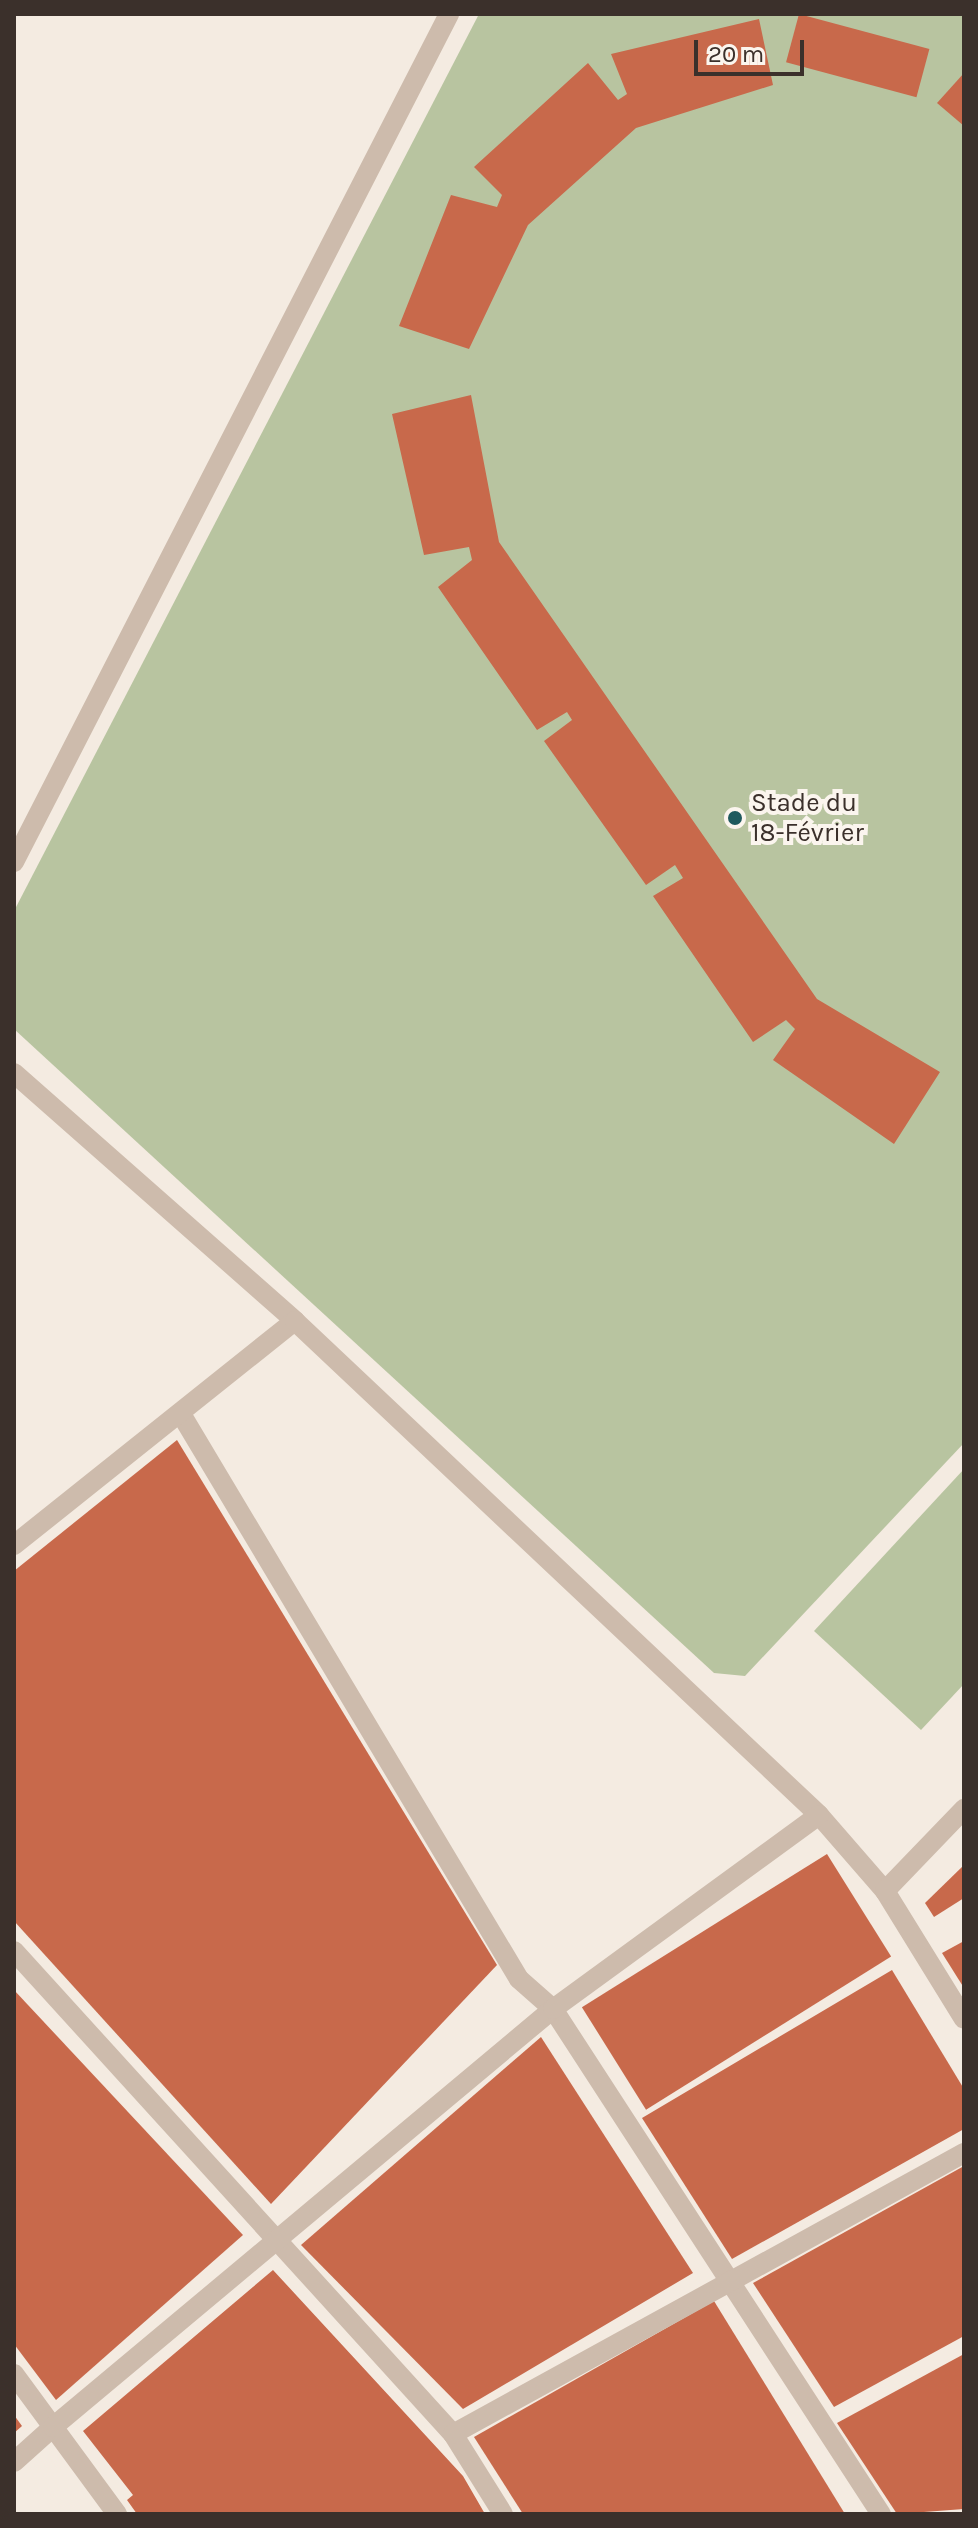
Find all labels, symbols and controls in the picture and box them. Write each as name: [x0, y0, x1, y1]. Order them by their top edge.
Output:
scale bar: [698, 24, 808, 74]
text: 20 m: [708, 40, 764, 68]
place label: Stade du 18-Février: [751, 787, 864, 848]
marker: Stade du 18-Février: [726, 809, 744, 827]

